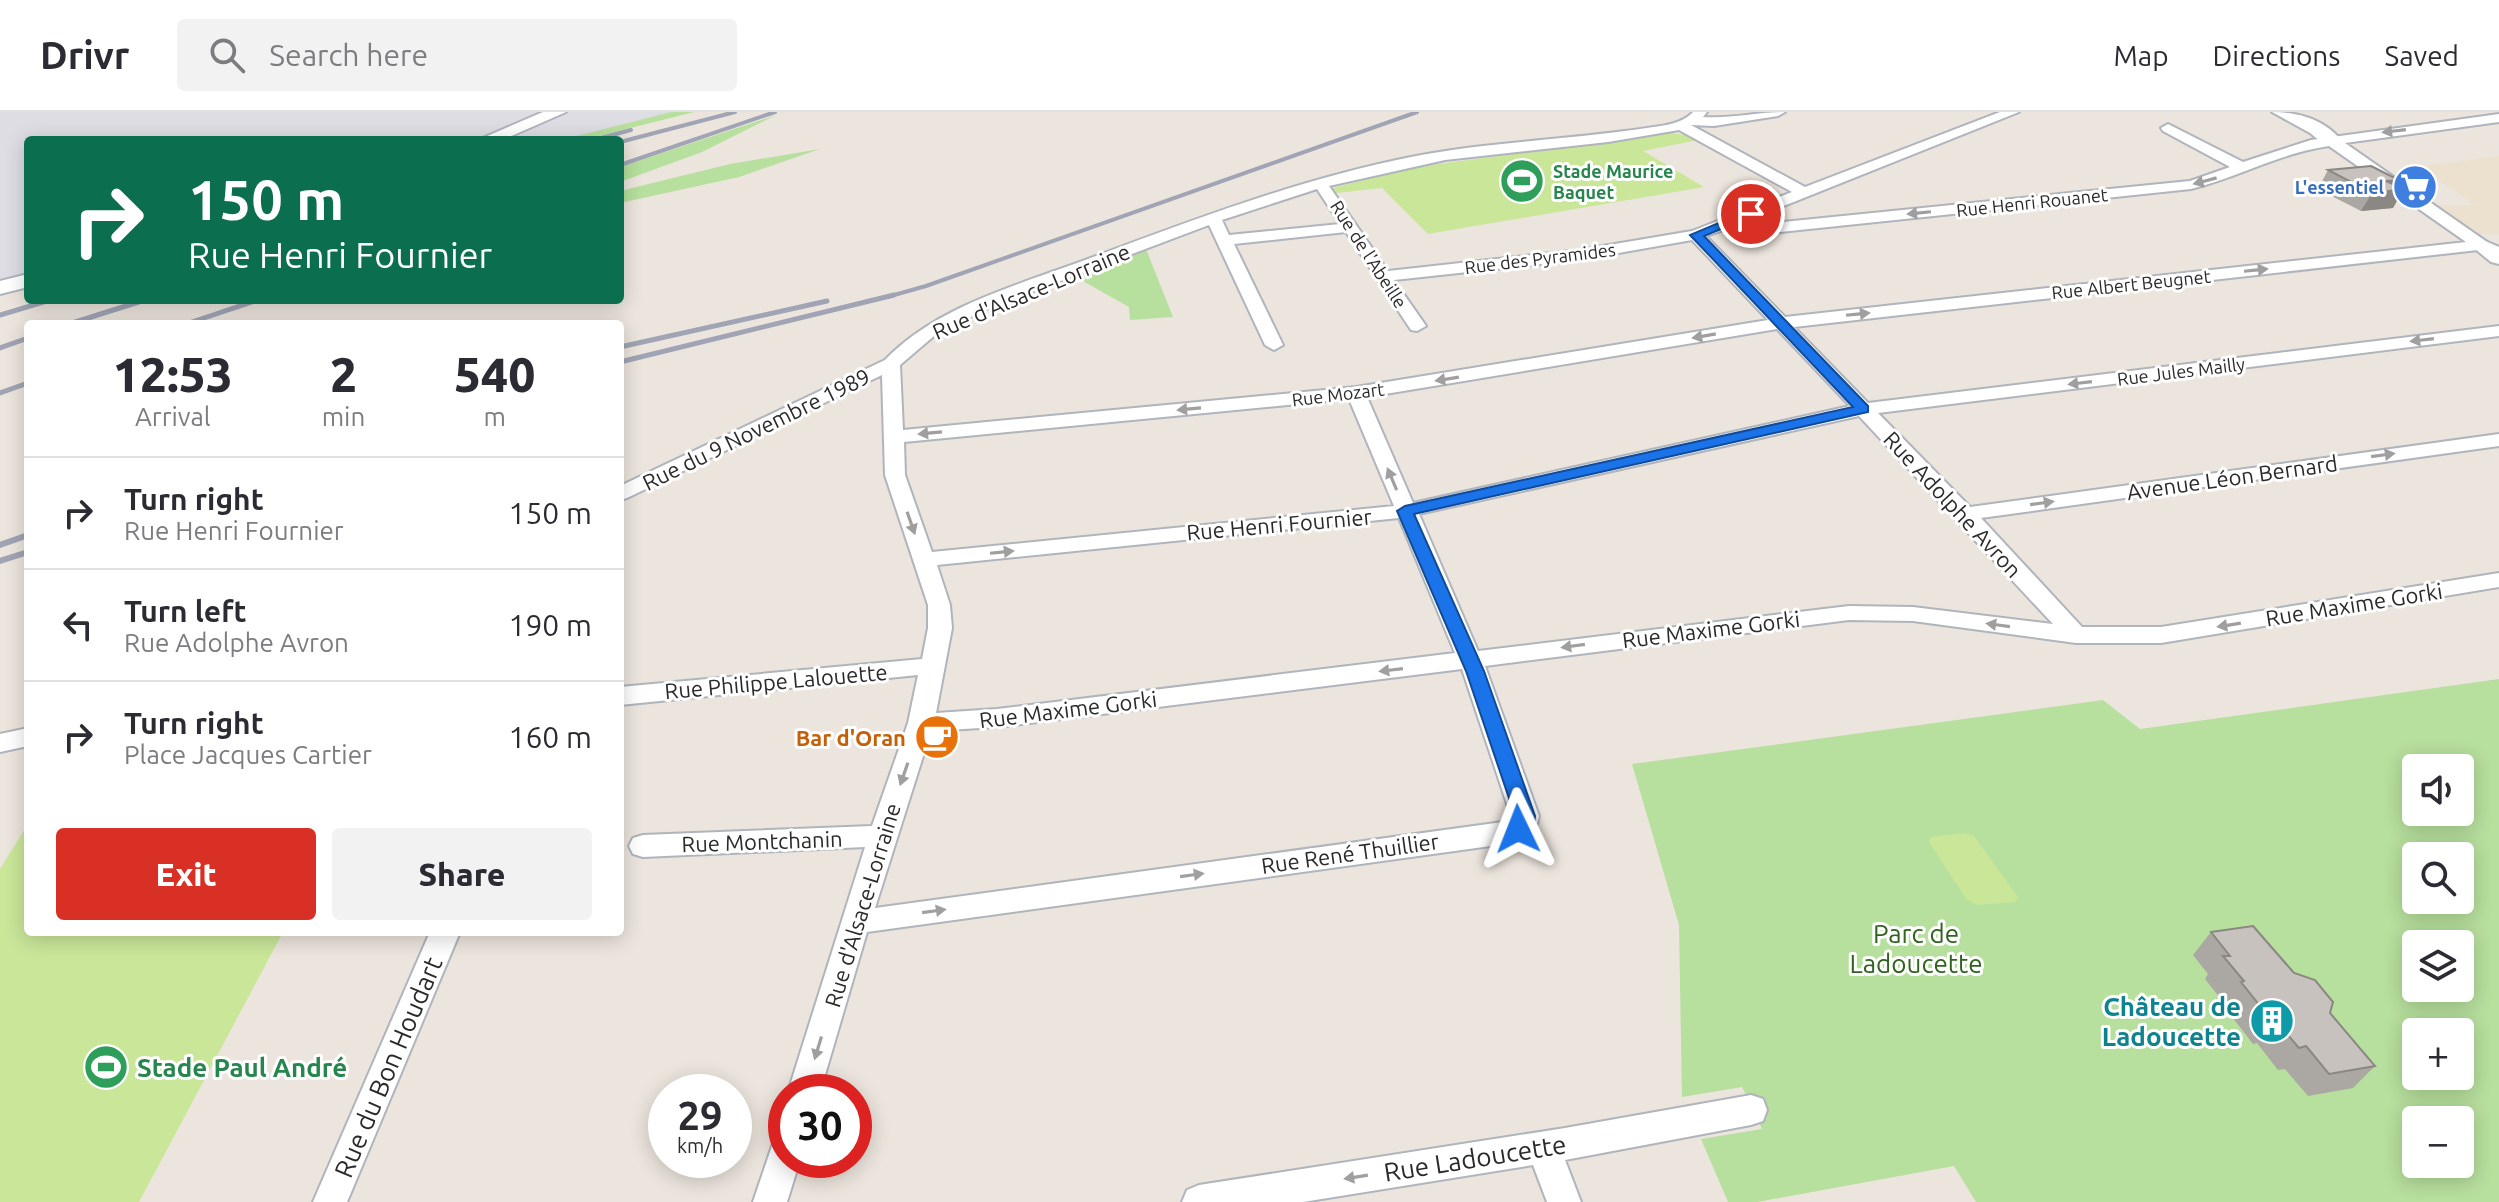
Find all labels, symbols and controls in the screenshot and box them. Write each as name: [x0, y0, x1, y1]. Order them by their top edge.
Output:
search box: [177, 19, 737, 91]
icon: search: [205, 33, 249, 77]
text: Drivr: [40, 34, 129, 76]
text: Search here: [269, 38, 428, 72]
text: Map: [2113, 40, 2169, 71]
text: Directions: [2213, 40, 2340, 71]
text: Saved: [2384, 40, 2459, 71]
one-way arrow: [2381, 125, 2406, 138]
sports icon: Stade Maurice Baquet: [1498, 157, 1546, 205]
place label: Stade Maurice Baquet: [1553, 161, 1673, 202]
supermarket icon: L'essentiel: [2391, 163, 2439, 211]
icon: right: [56, 168, 160, 272]
text: 150 m: [188, 168, 344, 231]
one-way arrow: [2193, 176, 2218, 188]
place label: L'essentiel: [2295, 177, 2385, 197]
pin: [1717, 180, 1785, 248]
street label: Rue Henri Rouanet: [1955, 184, 2109, 220]
icon: arrive: [1729, 192, 1773, 236]
street label: Rue de l'Abeille: [1327, 197, 1411, 311]
one-way arrow: [1906, 207, 1931, 220]
text: Rue Henri Fournier: [188, 234, 492, 275]
street label: Rue d'Alsace-Lorraine: [929, 238, 1133, 344]
street label: Rue des Pyramides: [1463, 239, 1617, 277]
one-way arrow: [2244, 264, 2269, 277]
street label: Rue Albert Beugnet: [2051, 266, 2211, 302]
one-way arrow: [1846, 308, 1871, 321]
one-way arrow: [1691, 330, 1716, 342]
one-way arrow: [2409, 333, 2434, 346]
text: 12:53: [113, 347, 233, 401]
text: 2: [330, 347, 357, 401]
text: 540: [454, 347, 535, 401]
street label: Rue Jules Mailly: [2116, 353, 2246, 389]
street label: Rue du 9 Novembre 1989: [638, 363, 874, 495]
one-way arrow: [1435, 373, 1460, 386]
one-way arrow: [2067, 377, 2092, 390]
street label: Rue Mozart: [1291, 378, 1385, 410]
text: Arrival: [135, 402, 211, 431]
text: min: [322, 402, 365, 431]
text: m: [483, 402, 506, 431]
one-way arrow: [1176, 402, 1201, 415]
street label: Rue Adolphe Avron: [1879, 426, 2027, 582]
one-way arrow: [918, 427, 943, 440]
one-way arrow: [2370, 449, 2395, 462]
street label: Avenue Léon Bernard: [2125, 450, 2339, 504]
one-way arrow: [1385, 467, 1398, 491]
text: Turn right: [124, 482, 264, 516]
icon: right: [56, 491, 100, 535]
text: 150 m: [508, 496, 592, 530]
one-way arrow: [2030, 497, 2055, 510]
street label: Rue Henri Fournier: [1185, 503, 1373, 545]
one-way arrow: [906, 511, 918, 535]
text: Rue Henri Fournier: [124, 516, 344, 545]
one-way arrow: [990, 545, 1015, 558]
street label: Rue Maxime Gorki: [2264, 578, 2444, 630]
text: Turn left: [124, 594, 246, 628]
icon: left: [56, 603, 100, 647]
street label: Rue Maxime Gorki: [1621, 606, 1801, 652]
text: 190 m: [508, 608, 592, 642]
one-way arrow: [1986, 618, 2011, 631]
one-way arrow: [2216, 619, 2241, 631]
text: Rue Adolphe Avron: [124, 628, 349, 657]
one-way arrow: [1560, 640, 1585, 653]
street label: Rue Philippe Lalouette: [663, 659, 889, 703]
one-way arrow: [1378, 663, 1403, 676]
street label: Rue Maxime Gorki: [978, 686, 1158, 732]
text: Turn right: [124, 706, 264, 740]
cafe icon: Bar d'Oran: [913, 713, 961, 761]
icon: right: [56, 715, 100, 759]
text: 160 m: [508, 720, 592, 754]
place label: Bar d'Oran: [796, 725, 906, 750]
text: Place Jacques Cartier: [124, 740, 372, 769]
map controls: [2402, 754, 2474, 1178]
button: sound: [2402, 754, 2474, 826]
one-way arrow: [897, 762, 909, 786]
position arrow: [1476, 787, 1560, 871]
street label: Rue d'Alsace-Lorraine: [819, 800, 905, 1010]
street label: Rue Montchanin: [681, 826, 843, 856]
button: Exit: [56, 828, 316, 920]
button: Share: [332, 828, 592, 920]
street label: Rue René Thuillier: [1260, 828, 1441, 878]
button: search: [2402, 842, 2474, 914]
one-way arrow: [1180, 868, 1205, 881]
one-way arrow: [922, 904, 947, 917]
park label: Parc de Ladoucette: [1850, 919, 1983, 978]
button: layers: [2402, 930, 2474, 1002]
street label: Rue du Bon Houdart: [328, 952, 448, 1182]
place label: Château de Ladoucette: [2102, 992, 2241, 1051]
building icon: Château de Ladoucette: [2248, 997, 2296, 1045]
button: +: [2402, 1018, 2474, 1090]
one-way arrow: [811, 1037, 823, 1061]
sports icon: Stade Paul André: [82, 1043, 130, 1091]
place label: Stade Paul André: [137, 1053, 347, 1082]
speed limit sign: 30: [768, 1074, 872, 1178]
text: 29: [677, 1093, 723, 1138]
button: −: [2402, 1106, 2474, 1178]
street label: Rue Ladoucette: [1382, 1129, 1568, 1187]
text: km/h: [677, 1134, 723, 1157]
one-way arrow: [1343, 1171, 1368, 1184]

